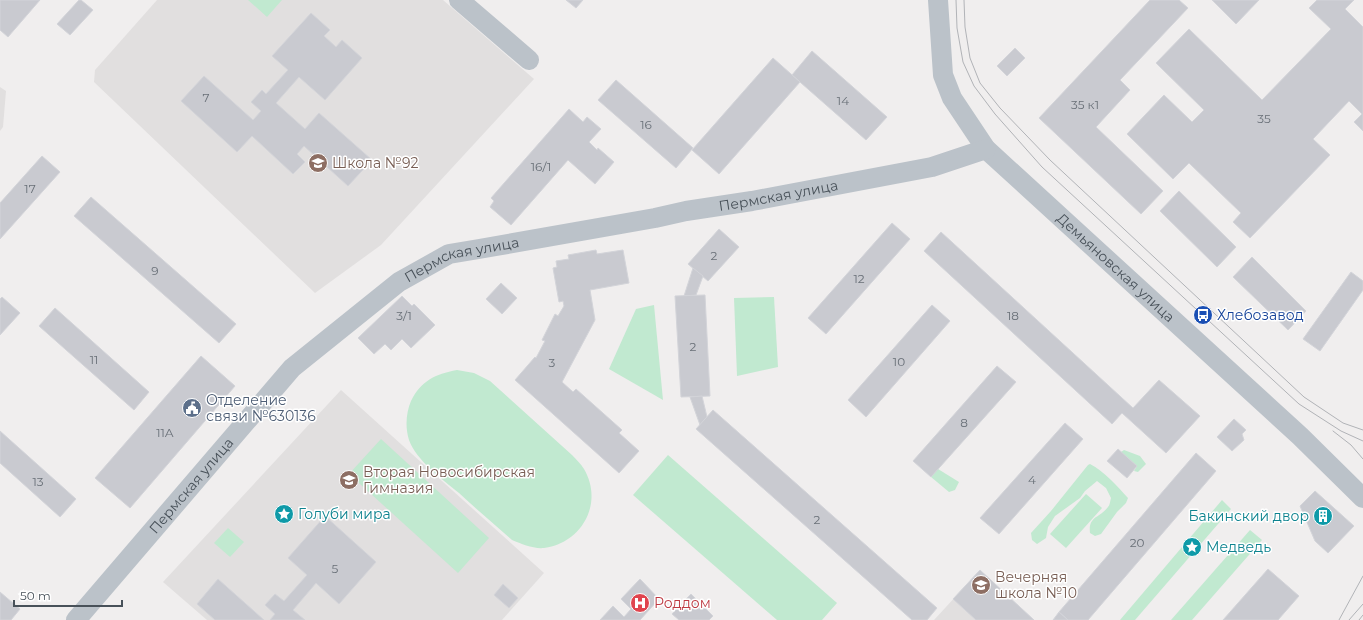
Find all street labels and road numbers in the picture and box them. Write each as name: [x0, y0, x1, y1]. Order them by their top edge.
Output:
street label: Пермская улица: [717, 176, 839, 215]
street label: Демьяновская улица: [1053, 209, 1178, 326]
street label: Пермская улица: [401, 233, 520, 286]
street label: Пермская улица: [145, 434, 237, 537]

